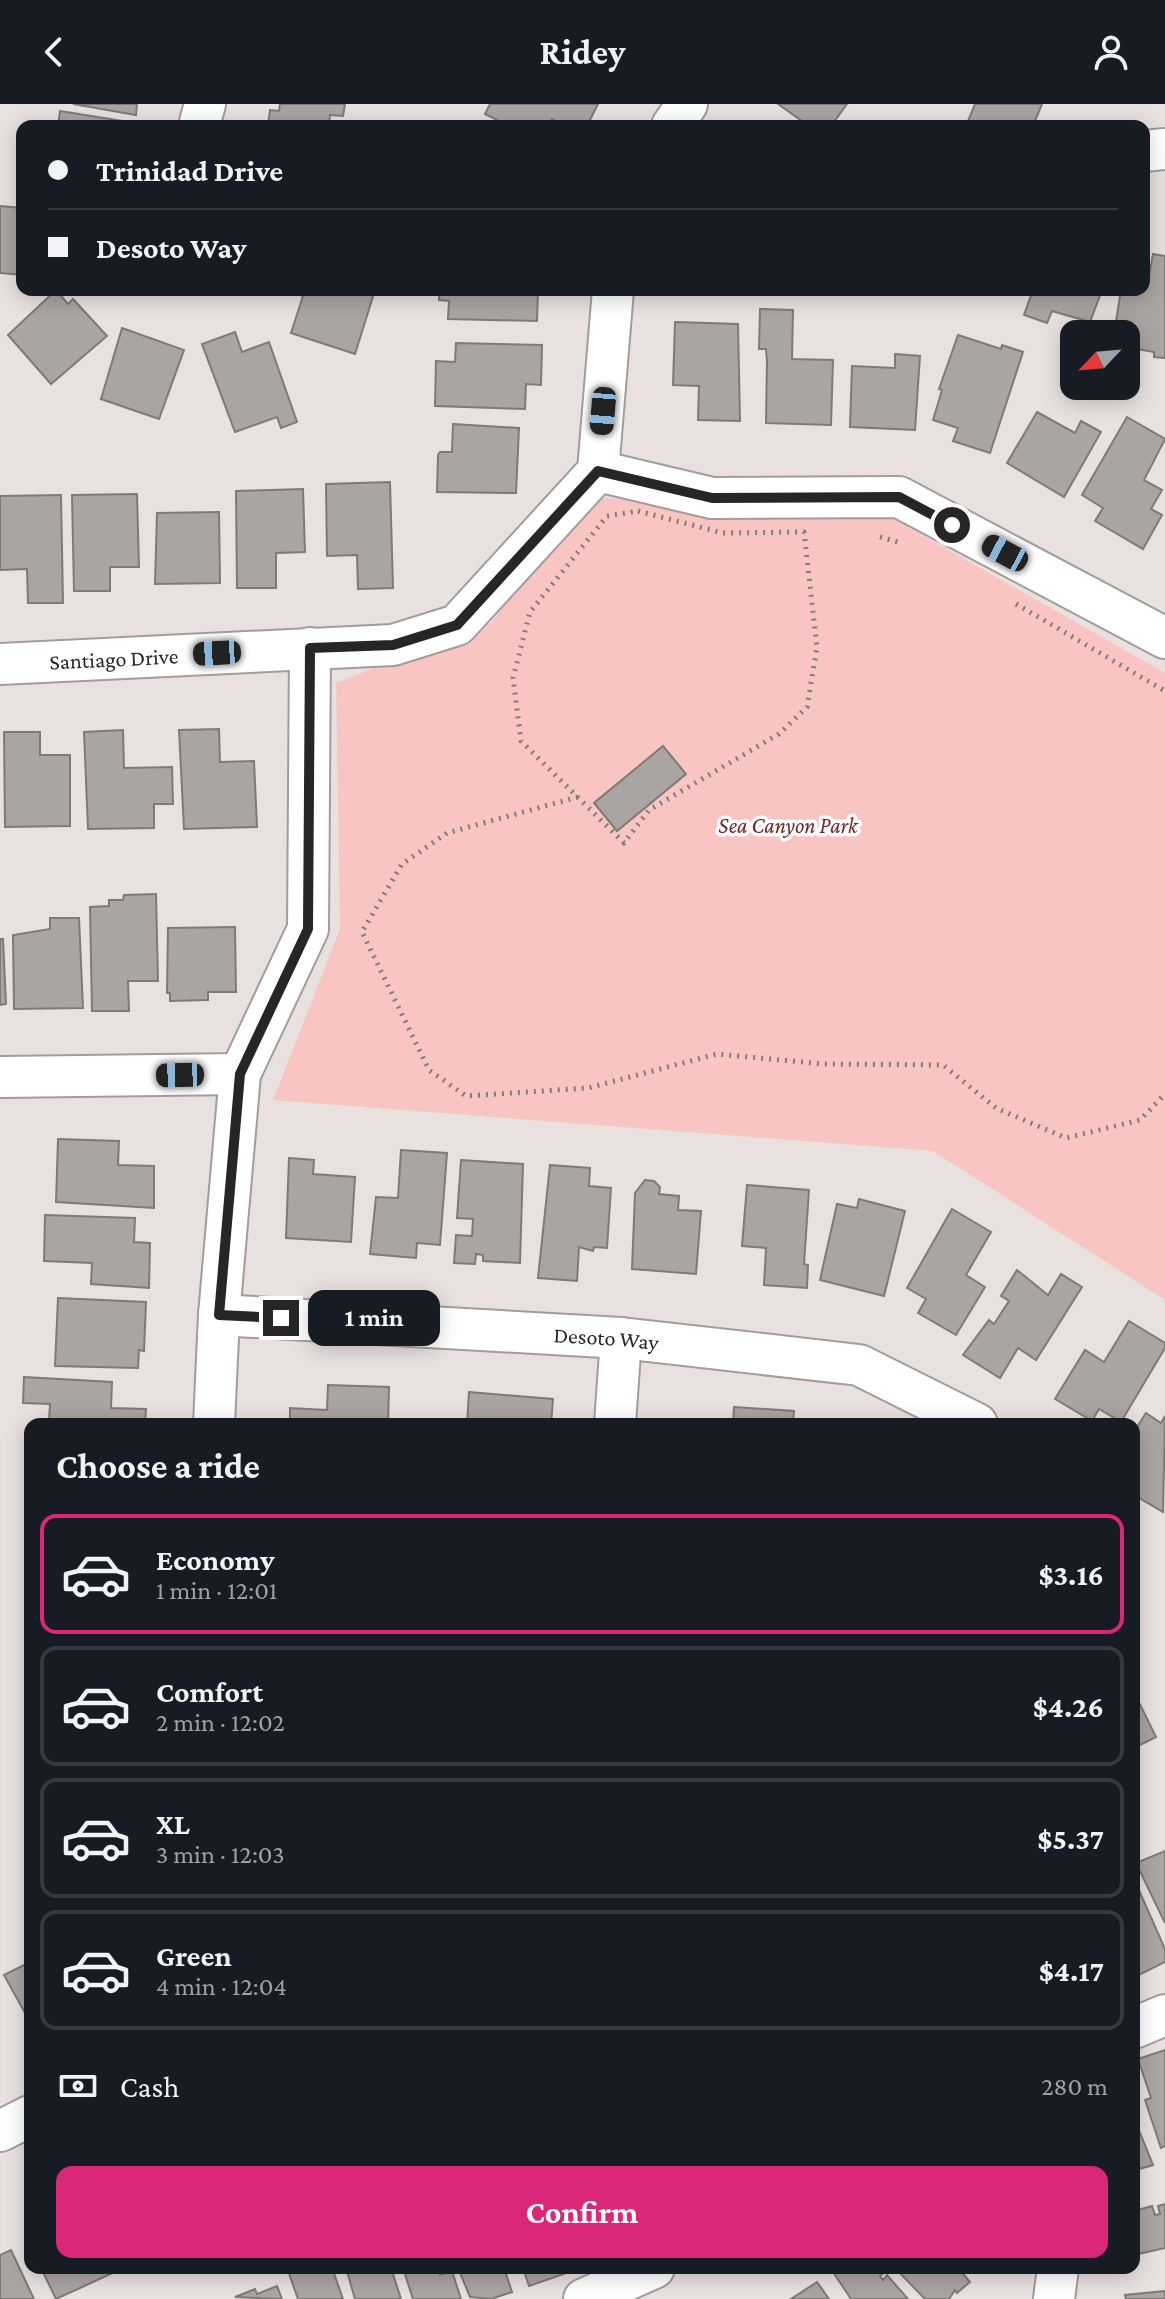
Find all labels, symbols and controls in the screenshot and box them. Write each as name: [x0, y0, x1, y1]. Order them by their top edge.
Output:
icon: back: [32, 30, 76, 74]
icon: person: [1089, 30, 1133, 74]
text: Ridey: [539, 32, 626, 72]
text: Trinidad Drive: [96, 154, 283, 187]
text: Desoto Way: [96, 231, 247, 264]
north arrow: [1060, 320, 1140, 400]
map controls: [1060, 320, 1140, 400]
car: [589, 386, 617, 436]
route start: [934, 507, 970, 543]
car: [978, 531, 1032, 575]
car: [192, 640, 242, 666]
street label: Santiago Drive: [49, 643, 179, 674]
park label: Sea Canyon Park: [718, 813, 859, 838]
car: [156, 1063, 204, 1087]
callout: 1 min: [309, 1290, 441, 1346]
route end: [263, 1300, 299, 1336]
text: 1 min: [344, 1303, 404, 1332]
street label: Desoto Way: [553, 1322, 661, 1355]
text: Choose a ride: [56, 1446, 260, 1486]
icon: car: [60, 1538, 132, 1610]
text: Economy: [156, 1543, 275, 1576]
text: $3.16: [1039, 1558, 1104, 1591]
text: 1 min · 12:01: [156, 1576, 277, 1605]
icon: car: [60, 1670, 132, 1742]
text: Comfort: [156, 1675, 263, 1708]
text: $4.26: [1033, 1690, 1104, 1723]
text: 2 min · 12:02: [156, 1708, 285, 1737]
icon: car: [60, 1802, 132, 1874]
text: XL: [156, 1807, 190, 1840]
text: $5.37: [1037, 1822, 1104, 1855]
text: 3 min · 12:03: [156, 1840, 285, 1869]
icon: car: [60, 1934, 132, 2006]
text: Green: [156, 1939, 232, 1972]
text: $4.17: [1039, 1954, 1104, 1987]
text: 4 min · 12:04: [156, 1972, 287, 2001]
icon: cash: [56, 2064, 100, 2108]
text: Cash: [120, 2070, 179, 2103]
text: 280 m: [1041, 2072, 1108, 2101]
button: Confirm: [56, 2166, 1108, 2258]

